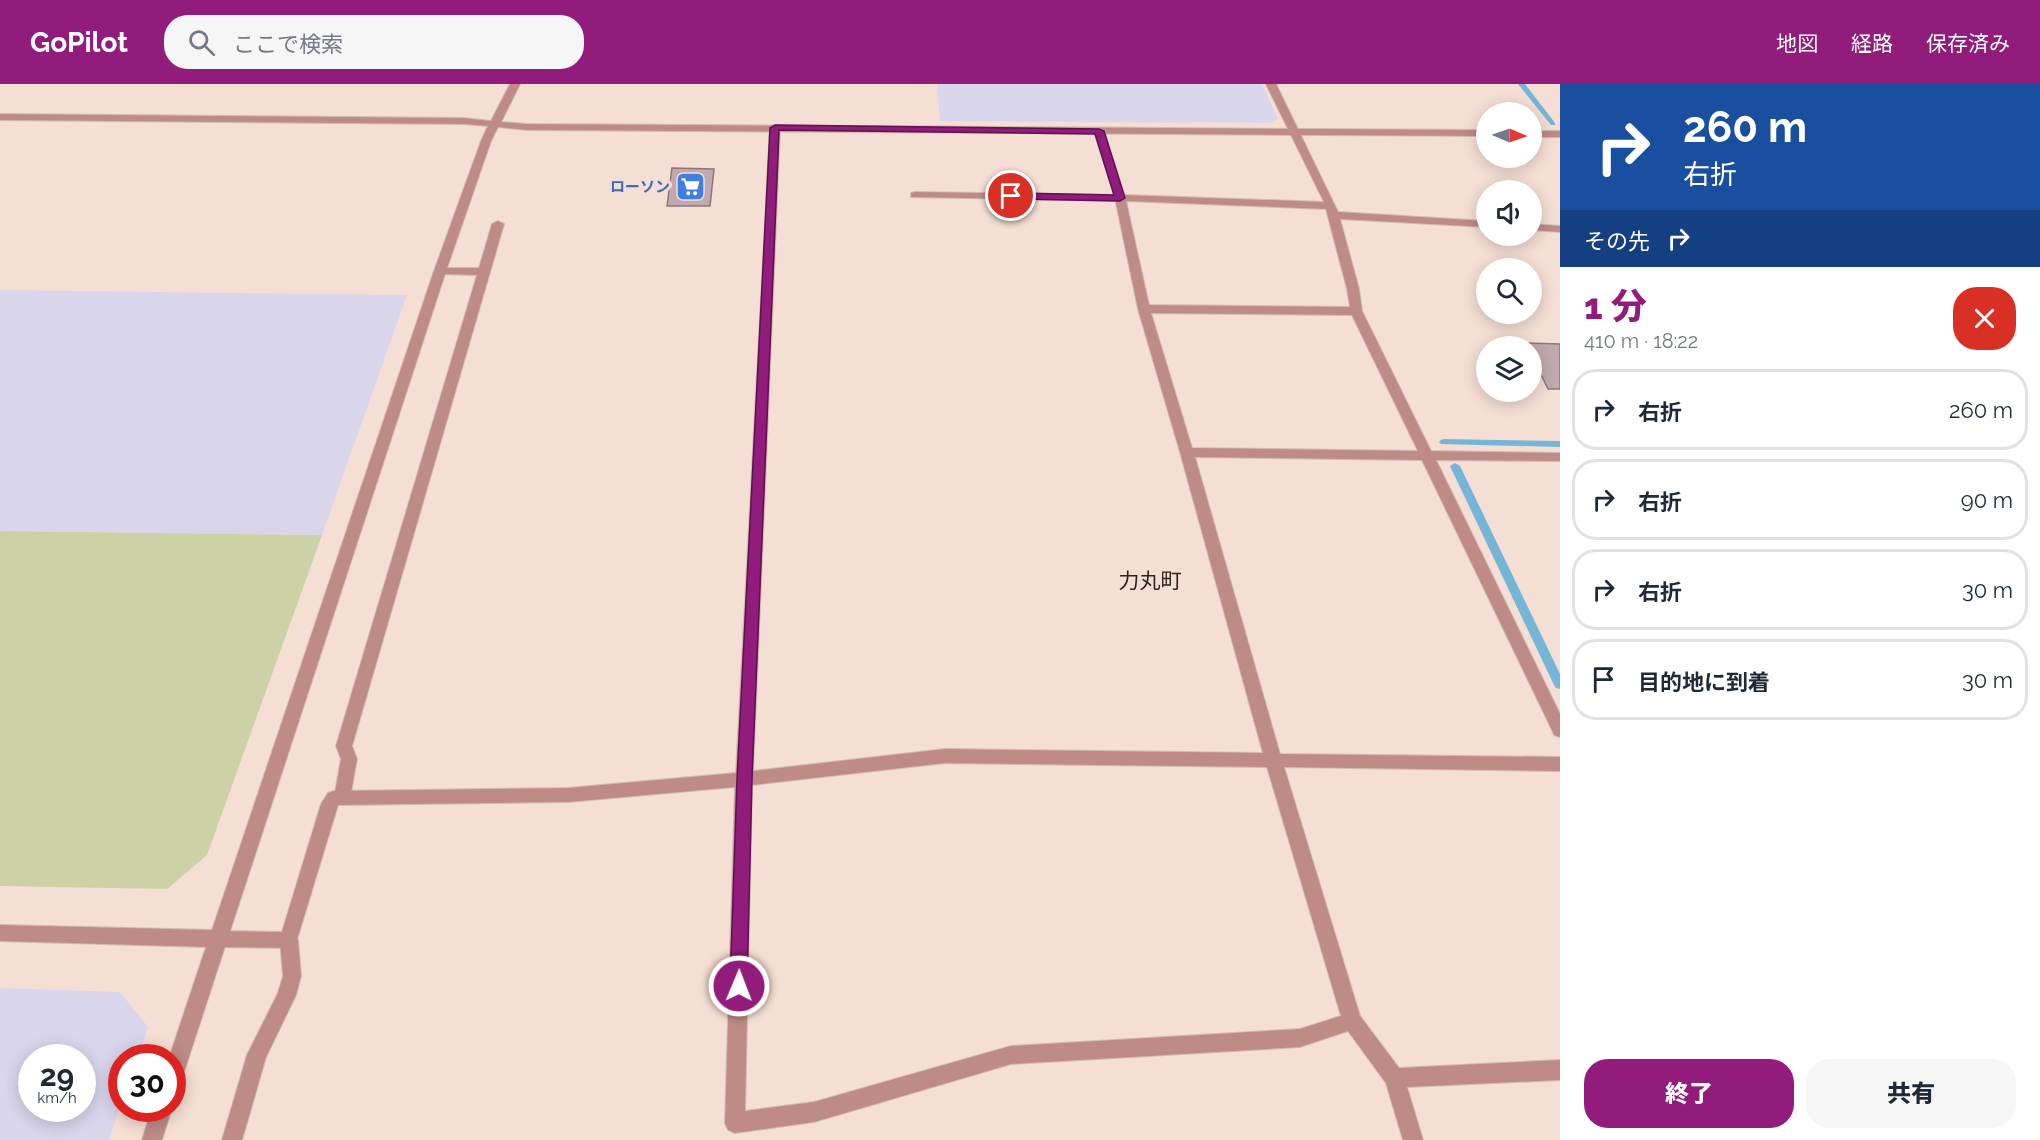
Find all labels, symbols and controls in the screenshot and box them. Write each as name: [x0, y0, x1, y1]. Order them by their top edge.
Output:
search box: [164, 15, 584, 69]
text: GoPilot: [30, 26, 128, 59]
icon: search: [185, 26, 218, 59]
text: ここで検索: [233, 31, 343, 57]
text: 地図: [1776, 31, 1818, 56]
text: 経路: [1851, 31, 1893, 56]
text: 保存済み: [1926, 31, 2010, 56]
north arrow: [1476, 102, 1542, 168]
map controls: [1476, 102, 1542, 402]
text: 260 m: [1683, 103, 1807, 152]
icon: right: [1584, 108, 1662, 186]
text: 右折: [1683, 159, 1737, 190]
pin: [985, 170, 1036, 221]
supermarket icon: ローソン: [675, 171, 707, 203]
place label: ローソン: [610, 178, 670, 196]
icon: arrive: [994, 179, 1027, 212]
button: sound: [1476, 180, 1542, 246]
icon: right: [1662, 222, 1695, 255]
text: その先: [1584, 228, 1650, 254]
button: search: [1476, 258, 1542, 324]
text: 1 分: [1584, 285, 1647, 327]
button: close: [1953, 287, 2016, 350]
text: 410 m · 18:22: [1584, 329, 1698, 353]
button: layers: [1476, 336, 1542, 402]
icon: right: [1587, 393, 1620, 426]
text: 260 m: [1949, 397, 2013, 423]
text: 右折: [1638, 399, 1682, 425]
icon: right: [1587, 483, 1620, 516]
text: 90 m: [1961, 487, 2013, 513]
text: 右折: [1638, 489, 1682, 515]
district label: 力丸町: [1119, 568, 1182, 593]
icon: right: [1587, 573, 1620, 606]
text: 30 m: [1962, 577, 2013, 603]
text: 右折: [1638, 579, 1682, 605]
icon: arrive: [1587, 663, 1620, 696]
text: 30 m: [1962, 667, 2013, 693]
text: 目的地に到着: [1638, 669, 1770, 695]
position arrow: [707, 954, 771, 1018]
speed limit sign: 30: [108, 1044, 186, 1122]
text: 29: [40, 1058, 74, 1093]
button: 終了: [1584, 1059, 1794, 1128]
button: 共有: [1806, 1059, 2016, 1128]
text: km/h: [37, 1089, 77, 1107]

